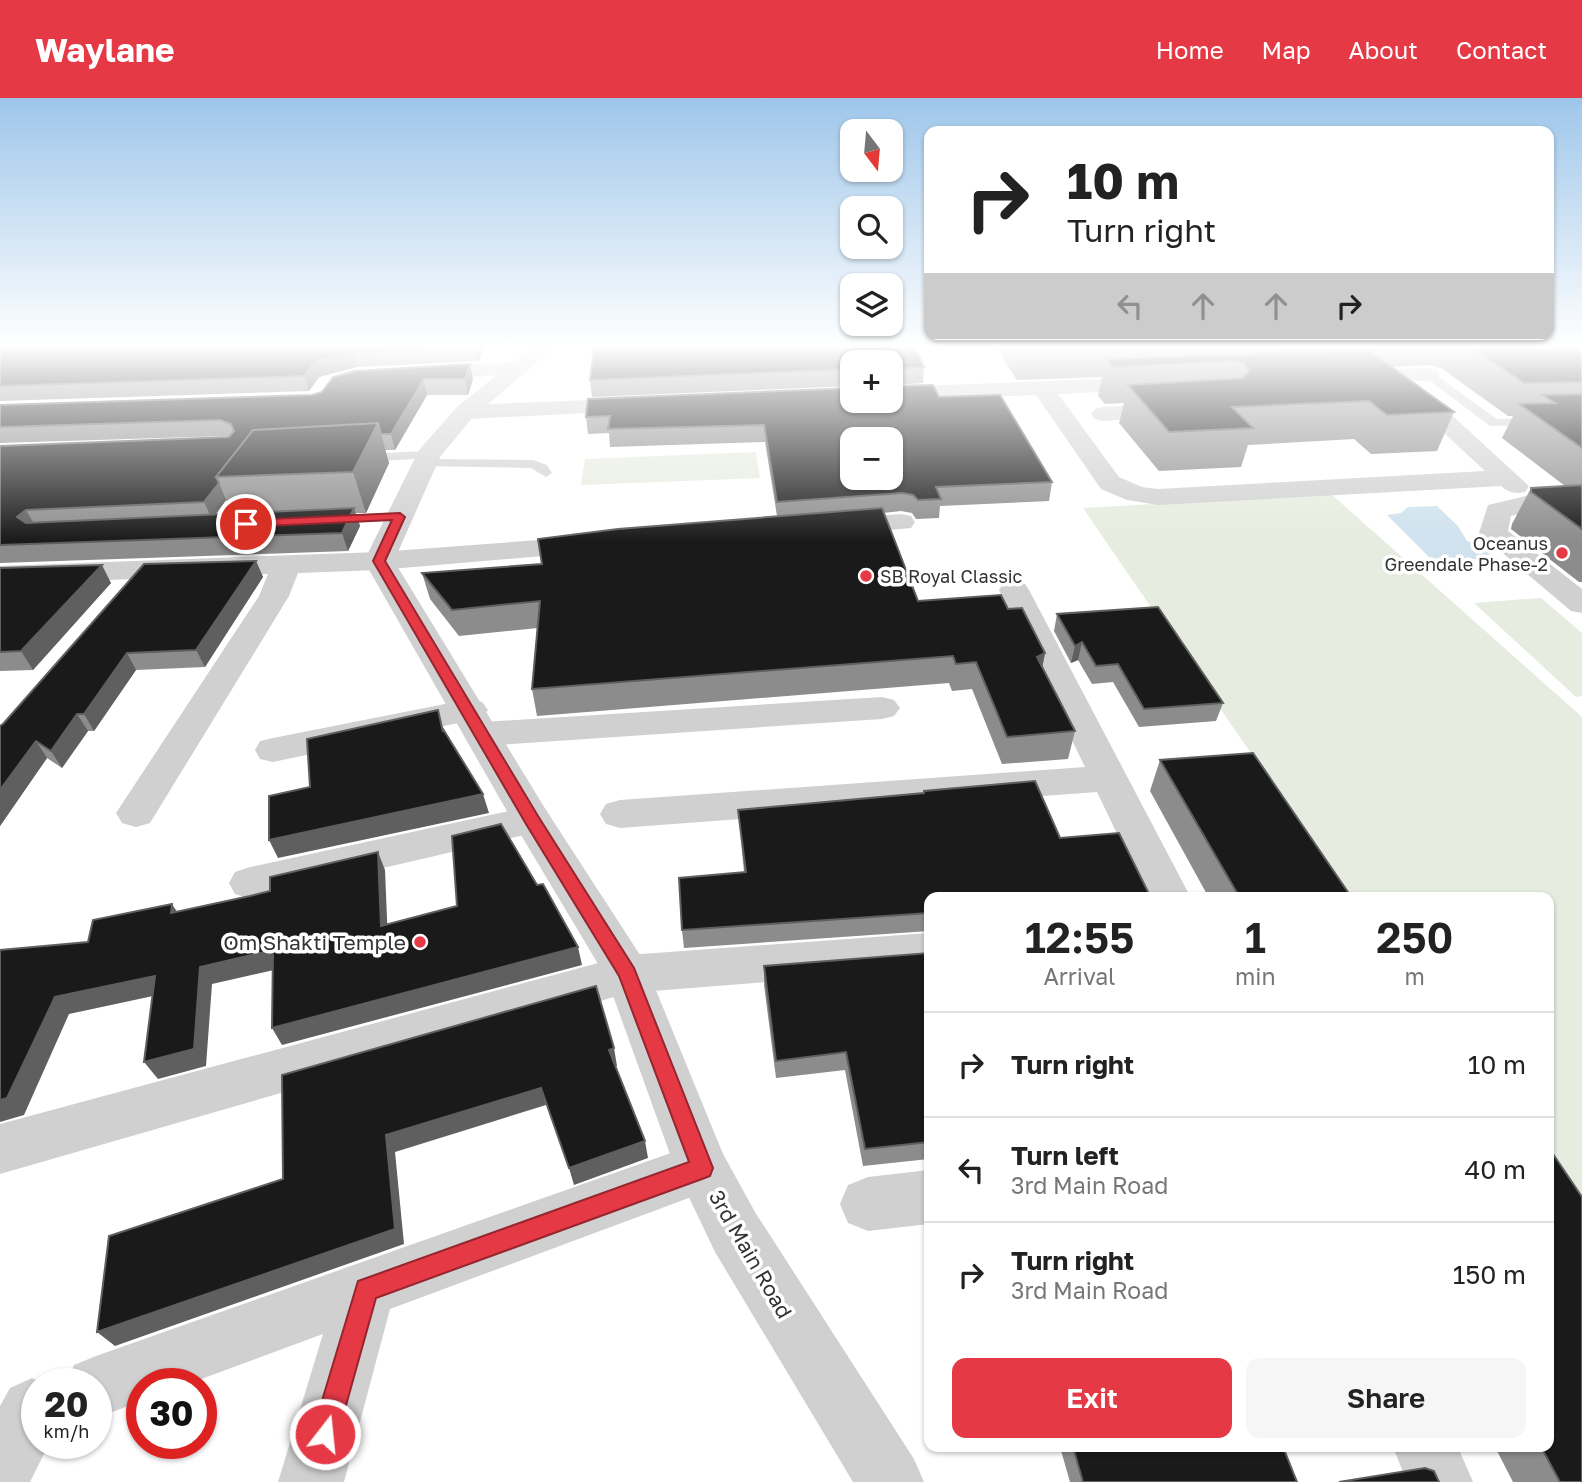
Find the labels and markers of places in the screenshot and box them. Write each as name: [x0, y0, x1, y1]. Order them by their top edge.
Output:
pin: [216, 494, 276, 554]
place label: Oceanus Greendale Phase-2: [1384, 532, 1548, 575]
marker: Oceanus Greendale Phase-2: [1554, 545, 1570, 561]
place label: SB Royal Classic: [880, 565, 1023, 587]
marker: SB Royal Classic: [858, 568, 874, 584]
place label: Om Shakti Temple: [223, 929, 406, 955]
marker: Om Shakti Temple: [412, 934, 428, 950]

